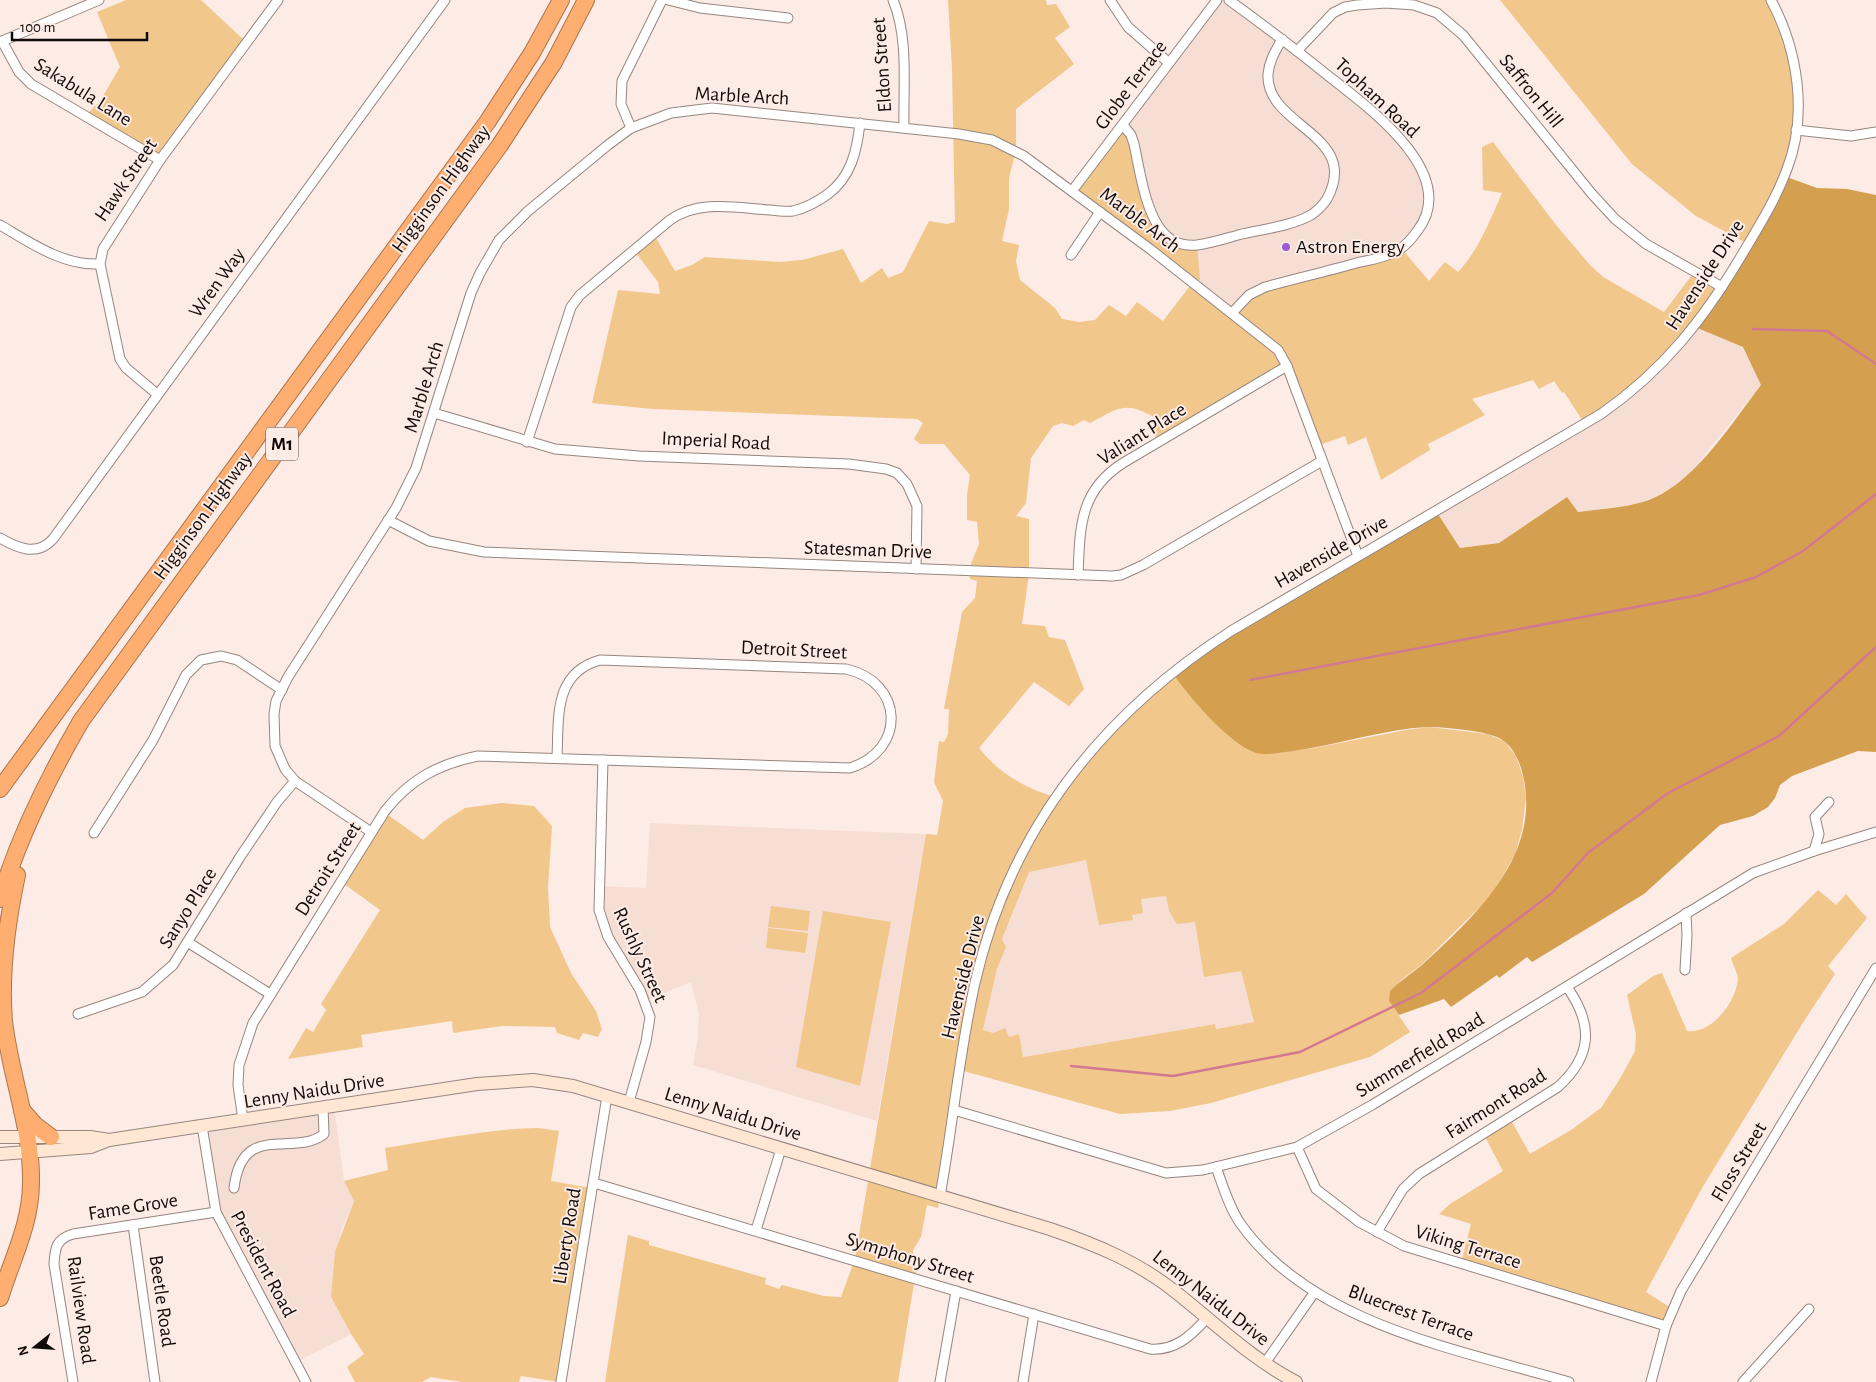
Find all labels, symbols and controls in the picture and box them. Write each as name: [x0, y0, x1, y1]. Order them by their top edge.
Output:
scale bar: [12, 10, 148, 42]
street label: Eldon Street: [869, 16, 895, 113]
text: 100 m: [20, 20, 55, 35]
street label: Globe Terrace: [1091, 37, 1171, 133]
street label: Saffron Hill: [1495, 50, 1567, 132]
street label: Sakabula Lane: [31, 54, 135, 130]
street label: Topham Road: [1331, 54, 1423, 142]
street label: Marble Arch: [694, 84, 790, 108]
street label: Higginson Highway: [388, 121, 494, 257]
street label: Hawk Street: [91, 134, 161, 225]
street label: Marble Arch: [1096, 184, 1184, 256]
street label: Havenside Drive: [1662, 216, 1748, 334]
place label: Astron Energy: [1296, 237, 1405, 257]
marker: Astron Energy: [1280, 241, 1292, 253]
street label: Wren Way: [185, 244, 249, 321]
street label: Marble Arch: [401, 339, 447, 435]
street label: Valiant Place: [1094, 399, 1190, 469]
road number: M1: [266, 428, 298, 460]
street label: Imperial Road: [661, 428, 771, 454]
street label: Higginson Highway: [150, 448, 256, 584]
street label: Havenside Drive: [1271, 512, 1391, 592]
street label: Statesman Drive: [804, 538, 932, 562]
street label: Detroit Street: [740, 637, 848, 663]
street label: Detroit Street: [291, 818, 365, 919]
street label: Sanyo Place: [155, 864, 221, 952]
street label: Rushly Street: [609, 904, 671, 1006]
street label: Havenside Drive: [938, 913, 988, 1041]
street label: Summerfield Road: [1352, 1009, 1488, 1101]
street label: Fairmont Road: [1442, 1065, 1550, 1143]
street label: Lenny Naidu Drive: [242, 1070, 386, 1112]
street label: Lenny Naidu Drive: [662, 1084, 804, 1144]
street label: Floss Street: [1708, 1118, 1771, 1205]
street label: Liberty Road: [550, 1186, 584, 1286]
street label: Fame Grove: [87, 1190, 179, 1224]
street label: President Road: [227, 1207, 299, 1321]
street label: Viking Terrace: [1412, 1221, 1524, 1273]
street label: Symphony Street: [844, 1229, 977, 1287]
street label: Lenny Naidu Drive: [1149, 1246, 1273, 1350]
street label: Beetle Road: [146, 1254, 178, 1348]
street label: Railview Road: [64, 1255, 98, 1365]
street label: Bluecrest Terrace: [1346, 1281, 1476, 1345]
north arrow: [10, 1322, 60, 1372]
text: N: [15, 1344, 32, 1357]

